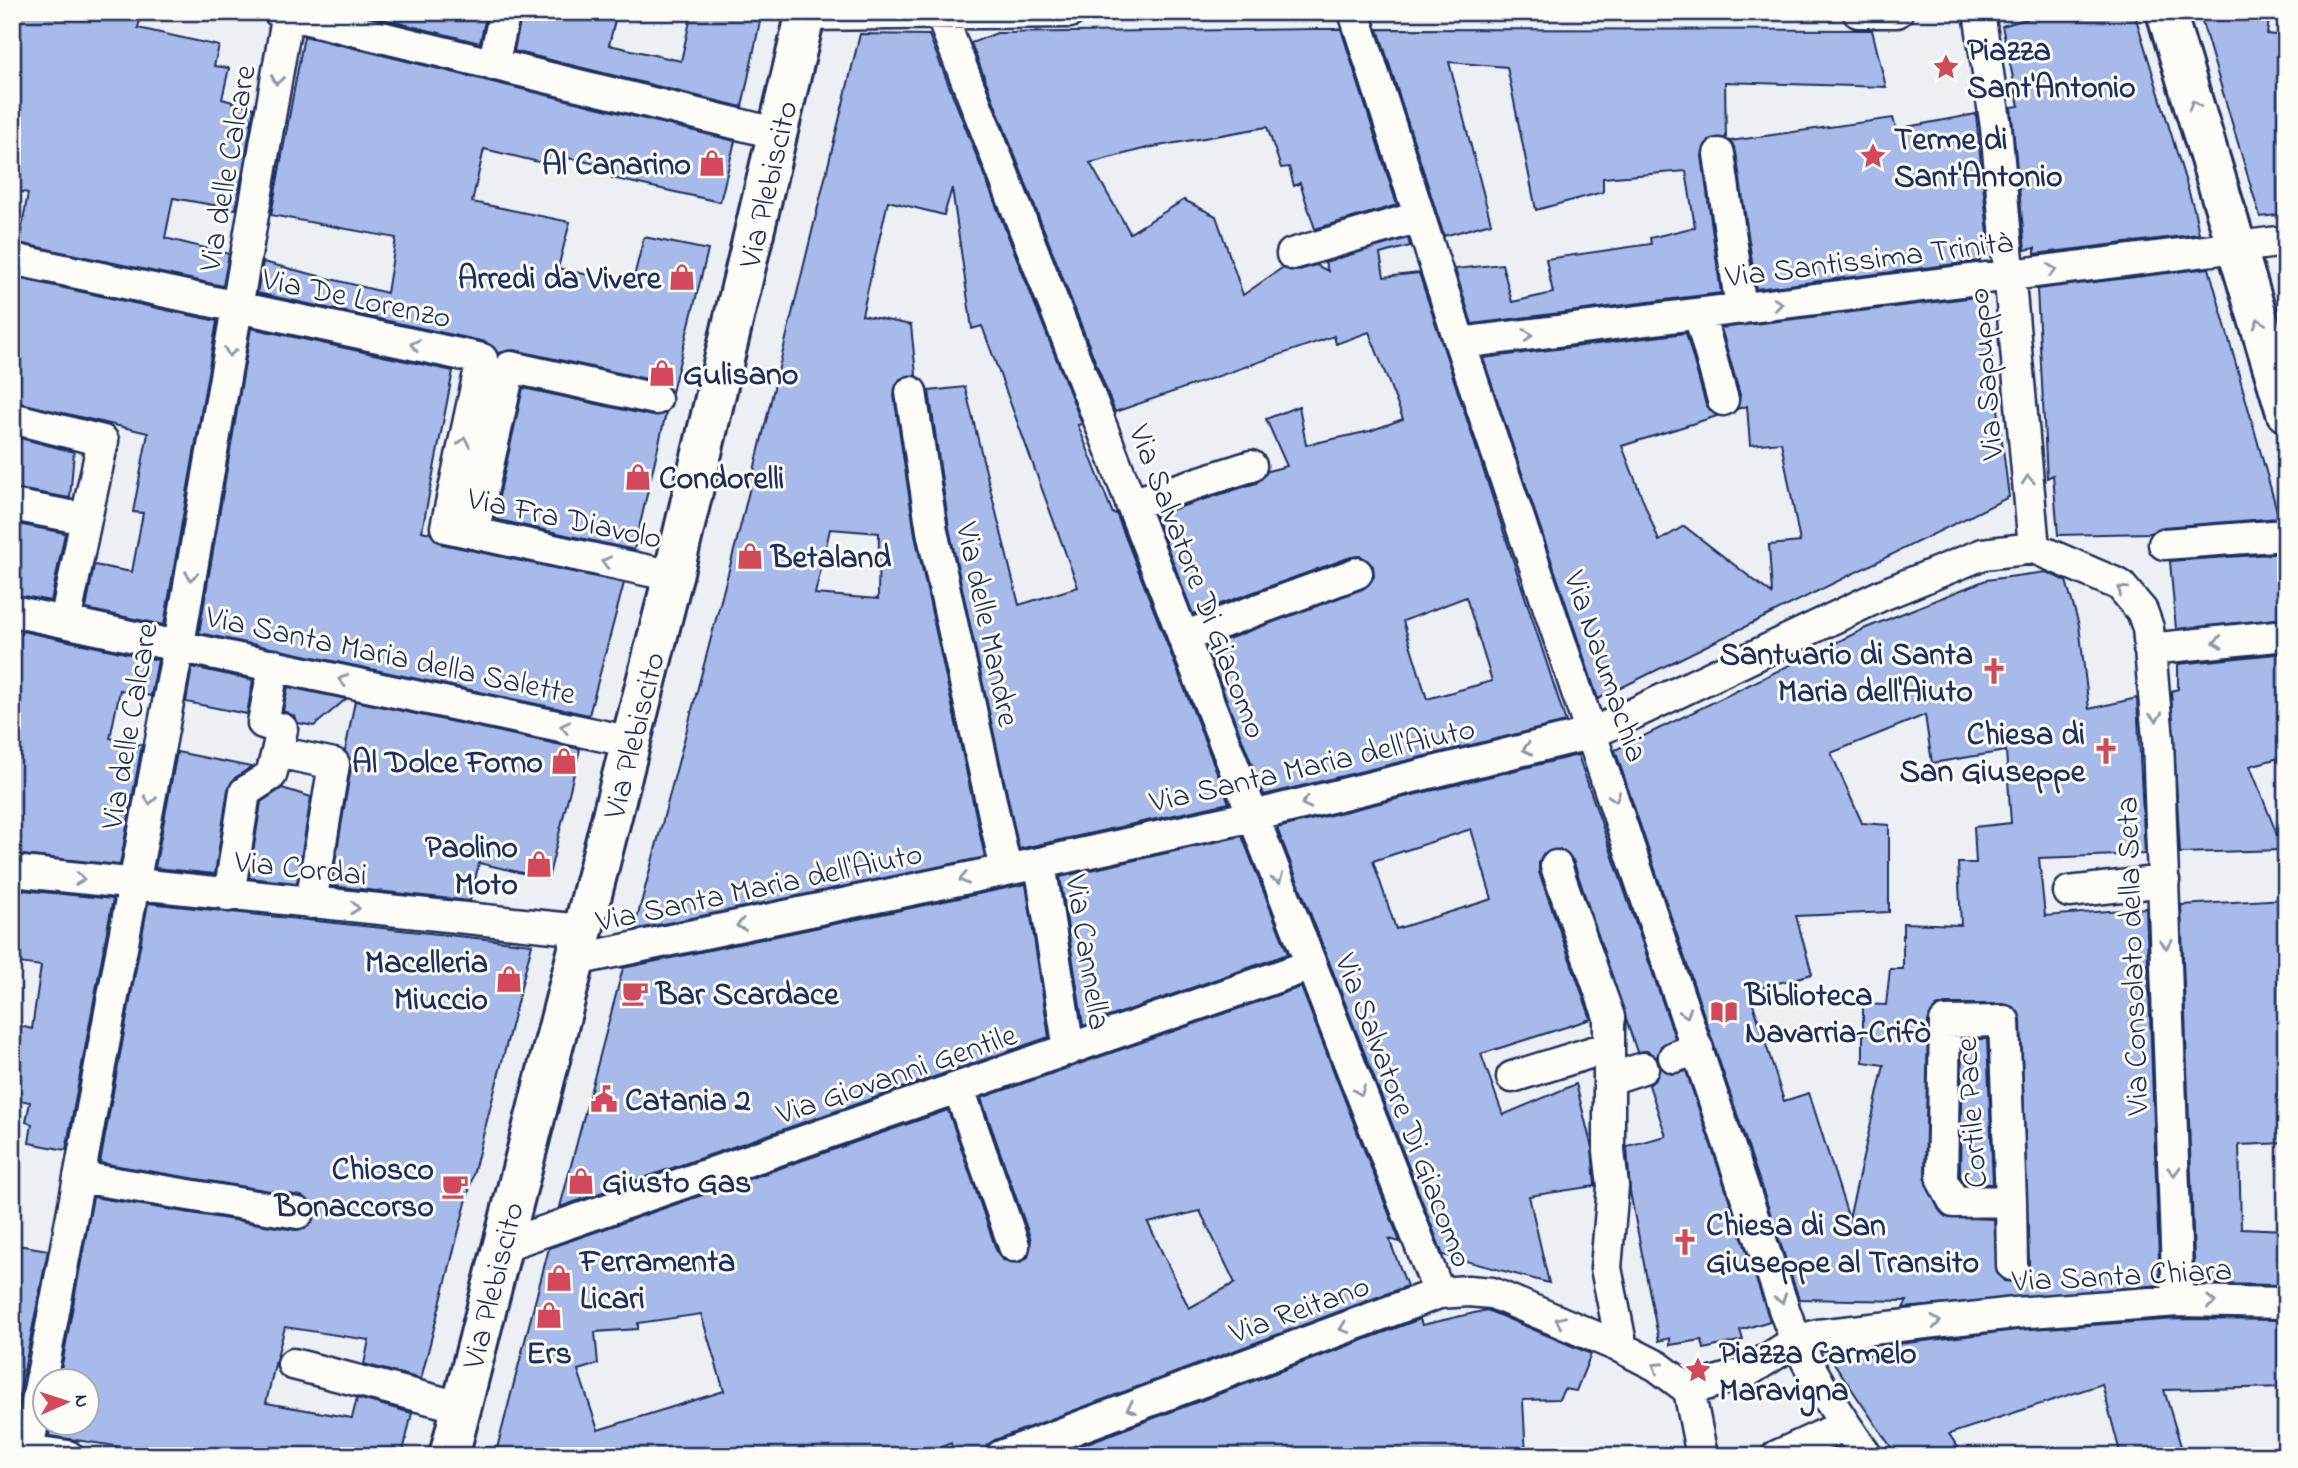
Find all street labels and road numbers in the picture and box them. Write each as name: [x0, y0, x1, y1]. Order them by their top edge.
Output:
street label: Via delle Calcare: [188, 61, 271, 277]
street label: Via Plebiscito: [728, 97, 812, 274]
street label: Via Santissima Trinità: [1722, 221, 2016, 303]
street label: Via De Lorenzo: [256, 257, 455, 343]
street label: Via Sapuppo: [1957, 286, 2019, 463]
street label: Via Salvatore Di Giacomo: [1114, 418, 1277, 746]
street label: Via Fra Diavolo: [462, 477, 666, 564]
street label: Via delle Mandre: [941, 517, 1030, 732]
street label: Via Naumachia: [1549, 564, 1658, 769]
street label: Via Santa Maria della Salette: [200, 595, 580, 720]
street label: Via delle Calcare: [90, 619, 173, 835]
street label: Via Plebiscito: [593, 648, 680, 825]
street label: Via Santa Maria dell'Aiuto: [1145, 707, 1480, 828]
street label: Via Consolato della Seta: [2105, 796, 2164, 1117]
street label: Via Santa Maria dell'Aiuto: [591, 832, 927, 947]
street label: Via Cordai: [231, 840, 369, 901]
street label: Via Cannella: [1050, 871, 1121, 1033]
street label: Via Salvatore Di Giacomo: [1320, 947, 1483, 1275]
street label: Via Giovanni Gentile: [770, 1013, 1024, 1140]
street label: Cortile Pace: [1945, 1035, 2002, 1190]
street label: Via Plebiscito: [452, 1198, 539, 1375]
street label: Via Santa Chiara: [2010, 1248, 2233, 1307]
street label: Via Reitano: [1223, 1264, 1377, 1359]

